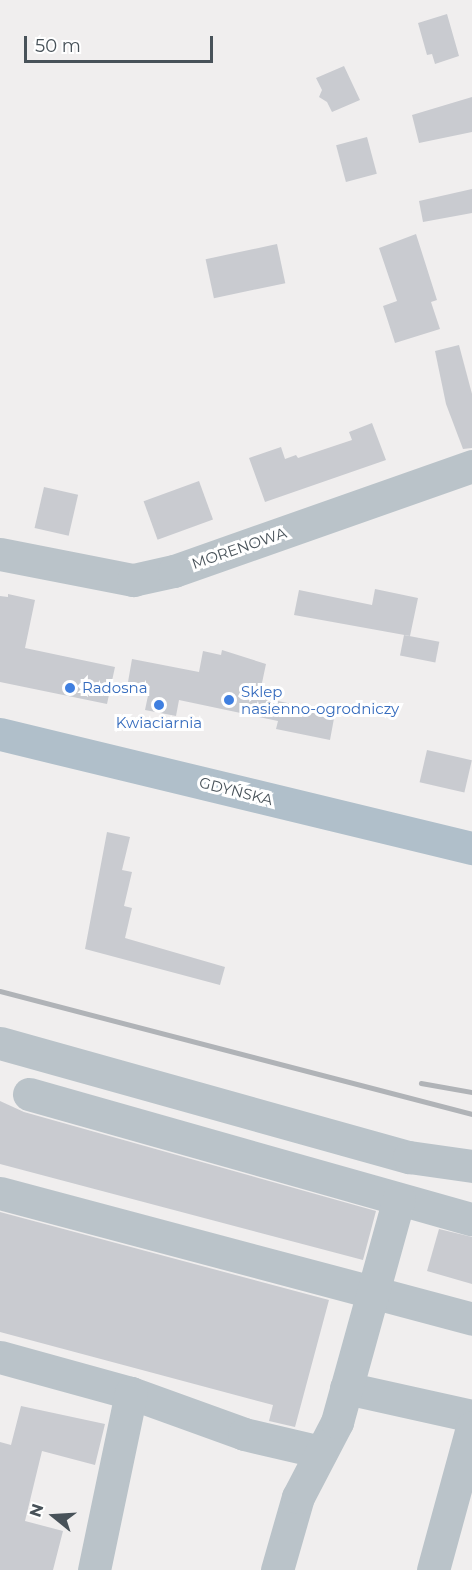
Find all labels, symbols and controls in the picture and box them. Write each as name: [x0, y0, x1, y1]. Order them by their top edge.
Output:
scale bar: [27, 24, 216, 62]
text: 50 m: [35, 35, 81, 57]
street label: MORENOWA: [189, 523, 289, 573]
place label: Radosna: [82, 679, 148, 697]
marker: Radosna: [63, 681, 77, 695]
place label: Sklep nasienno-ogrodniczy: [241, 682, 399, 717]
marker: Sklep nasienno-ogrodniczy: [222, 693, 236, 707]
marker: Kwiaciarnia: [152, 698, 166, 712]
place label: Kwiaciarnia: [116, 714, 202, 732]
street label: GDYŃSKA: [197, 773, 275, 809]
north arrow: [24, 1486, 84, 1546]
text: N: [25, 1501, 47, 1519]

